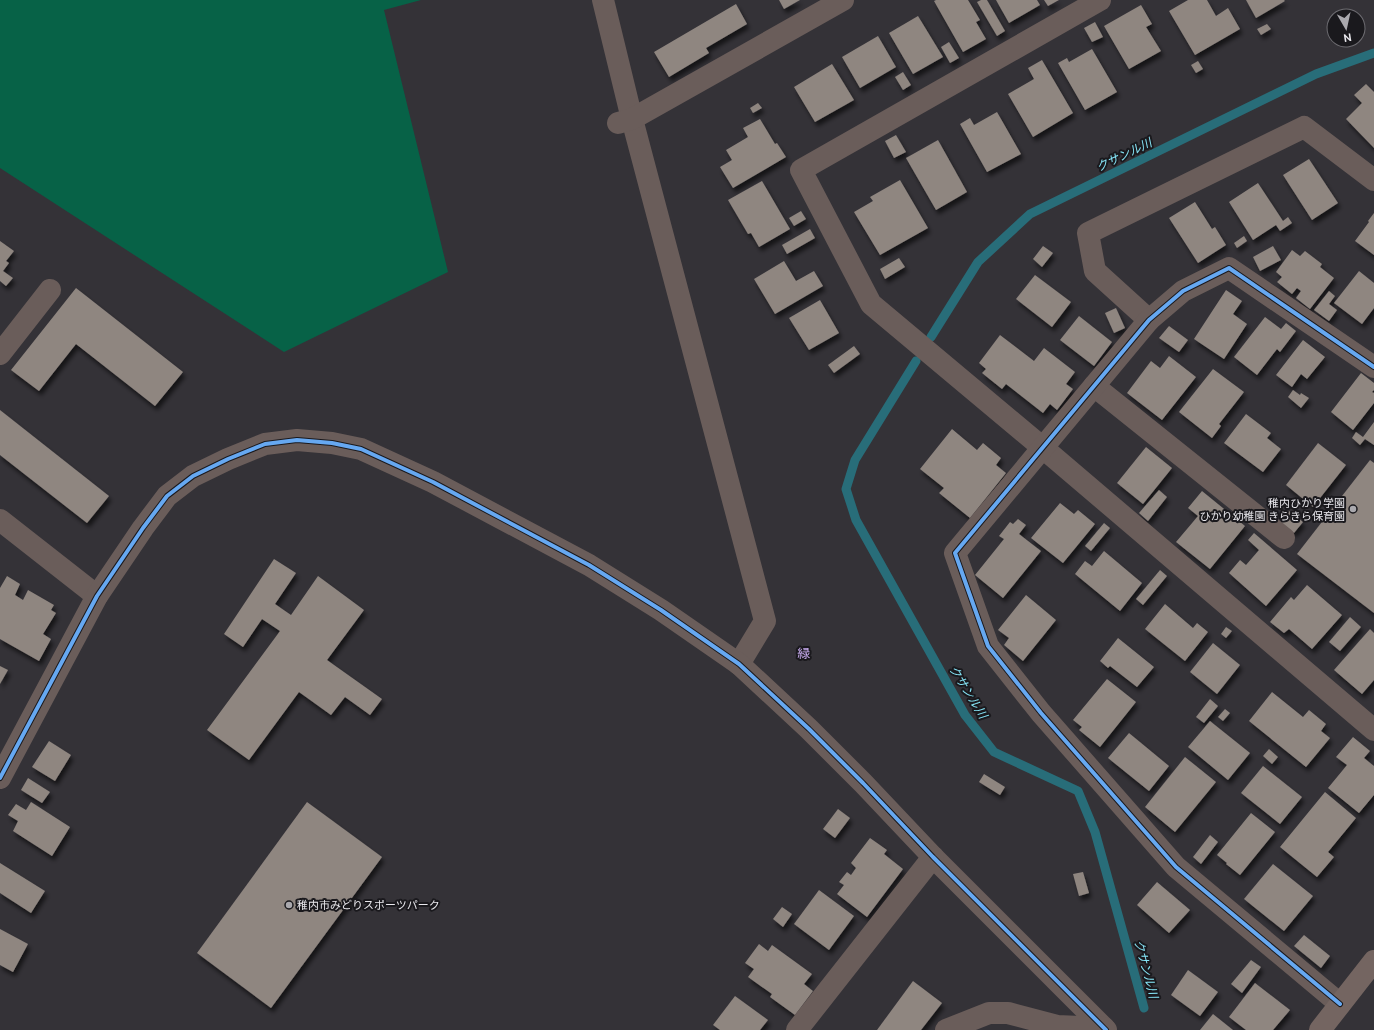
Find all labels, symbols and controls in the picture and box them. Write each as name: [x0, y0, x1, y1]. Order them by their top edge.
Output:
north arrow: [1326, 8, 1366, 48]
text: N: [1343, 31, 1353, 44]
water label: クサンル川: [1094, 135, 1155, 174]
place label: 稚内ひかり学園 ひかり幼稚園 きらきら保育園: [1199, 497, 1345, 522]
marker: 稚内ひかり学園 ひかり幼稚園 きらきら保育園: [1348, 504, 1358, 514]
district label: 緑: [797, 646, 811, 660]
water label: クサンル川: [947, 663, 991, 722]
place label: 稚内市みどりスポーツパーク: [297, 899, 440, 911]
marker: 稚内市みどりスポーツパーク: [284, 900, 294, 910]
water label: クサンル川: [1132, 938, 1161, 1001]

